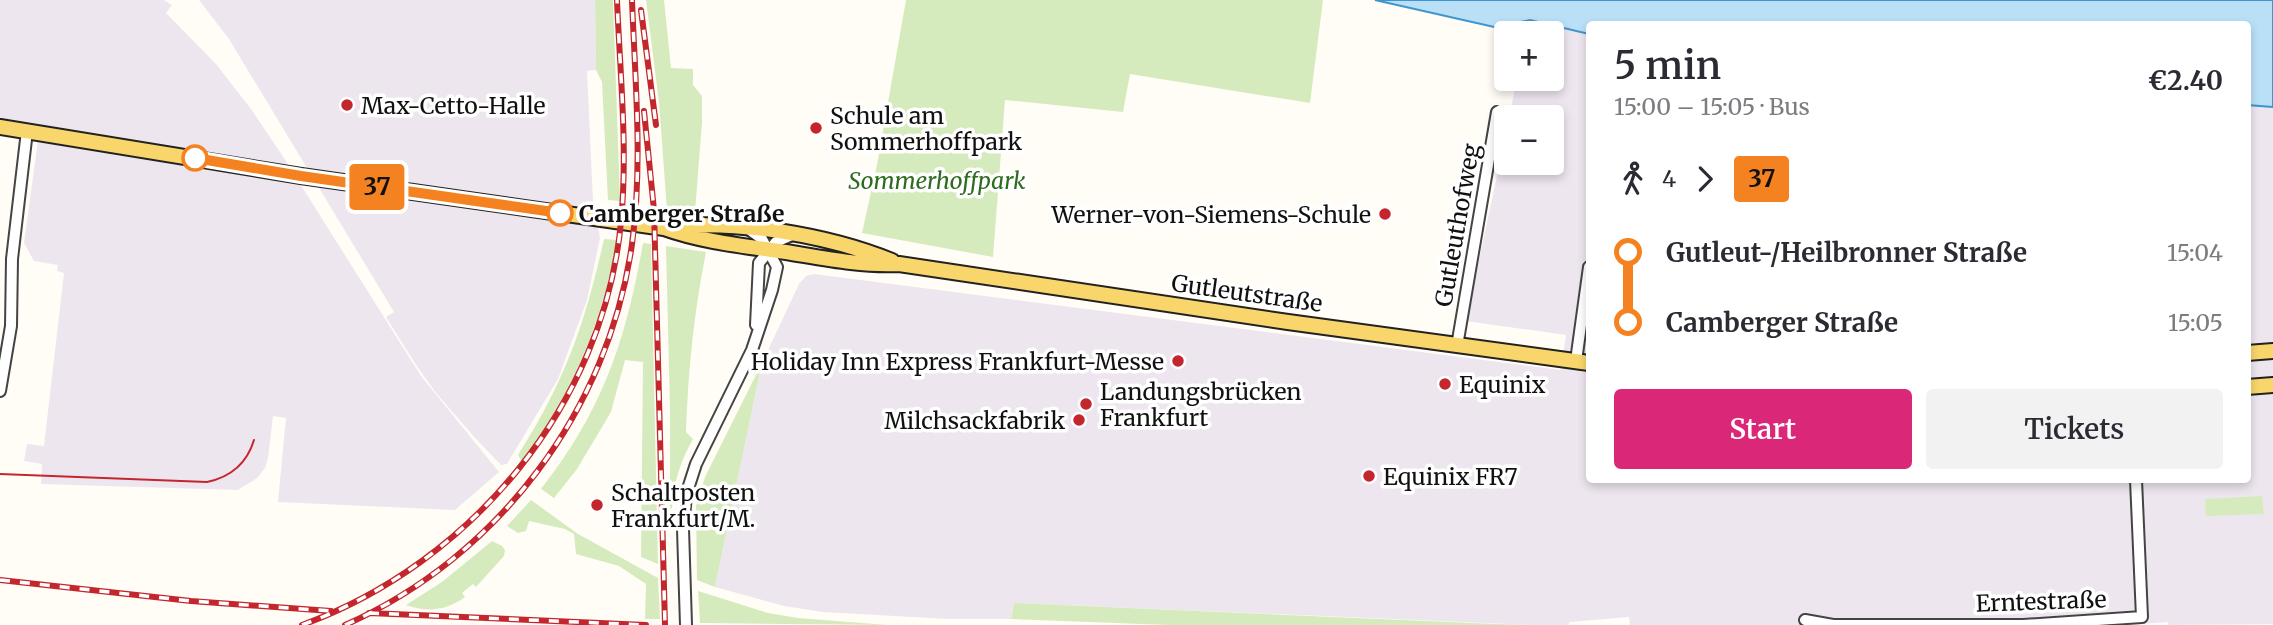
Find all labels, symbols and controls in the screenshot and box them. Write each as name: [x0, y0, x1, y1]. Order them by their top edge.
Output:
map controls: [1494, 21, 1564, 175]
button: +: [1494, 21, 1564, 91]
text: 5 min: [1614, 42, 1721, 89]
text: €2.40: [2148, 64, 2223, 97]
place label: Max-Cetto-Halle: [361, 91, 546, 120]
text: 15:00 – 15:05 · Bus: [1614, 92, 1810, 121]
marker: Max-Cetto-Halle: [339, 97, 355, 113]
place label: Schule am Sommerhoffpark: [830, 101, 1023, 156]
button: −: [1494, 105, 1564, 175]
marker: Schule am Sommerhoffpark: [808, 120, 824, 136]
street label: Gutleuthofweg: [1428, 141, 1486, 309]
unlabelled marker: [182, 145, 208, 171]
icon: walk: [1614, 160, 1652, 198]
icon: forward: [1686, 160, 1724, 198]
text: 37: [1748, 163, 1775, 194]
line badge: 37: [346, 164, 408, 210]
text: 4: [1662, 164, 1676, 193]
park label: Sommerhoffpark: [848, 166, 1026, 195]
text: 37: [363, 171, 391, 202]
place label: Camberger Straße: [579, 199, 784, 228]
marker: Camberger Straße: [547, 200, 573, 226]
place label: Werner-von-Siemens-Schule: [1051, 200, 1371, 229]
marker: Werner-von-Siemens-Schule: [1377, 206, 1393, 222]
text: Gutleut-/Heilbronner Straße: [1666, 236, 2027, 269]
text: 15:04: [2167, 238, 2223, 267]
street label: Gutleutstraße: [1170, 268, 1324, 318]
text: Camberger Straße: [1666, 306, 1898, 339]
text: 15:05: [2168, 308, 2223, 337]
place label: Holiday Inn Express Frankfurt-Messe: [751, 347, 1164, 376]
marker: Holiday Inn Express Frankfurt-Messe: [1170, 353, 1186, 369]
place label: Equinix: [1459, 370, 1546, 399]
marker: Equinix: [1437, 376, 1453, 392]
place label: Landungsbrücken Frankfurt: [1100, 377, 1302, 432]
button: Start: [1614, 389, 1912, 469]
button: Tickets: [1926, 389, 2223, 469]
marker: Landungsbrücken Frankfurt: [1078, 396, 1094, 412]
place label: Milchsackfabrik: [884, 406, 1065, 435]
marker: Milchsackfabrik: [1071, 412, 1087, 428]
place label: Equinix FR7: [1383, 462, 1518, 491]
marker: Equinix FR7: [1361, 468, 1377, 484]
place label: Schaltposten Frankfurt/M.: [611, 478, 755, 533]
marker: Schaltposten Frankfurt/M.: [589, 497, 605, 513]
street label: Erntestraße: [1975, 584, 2107, 618]

